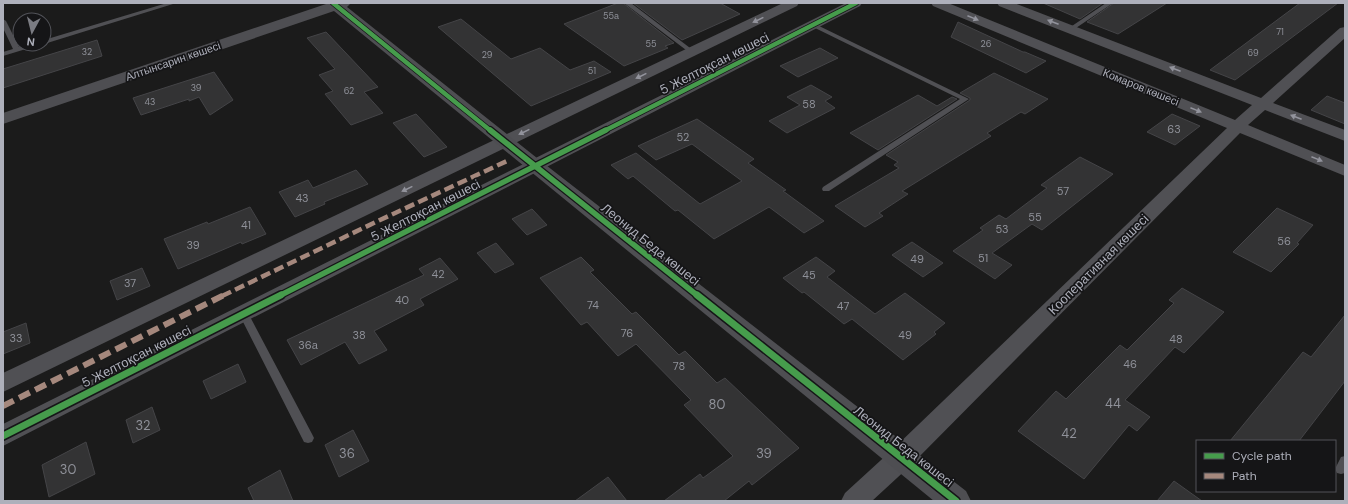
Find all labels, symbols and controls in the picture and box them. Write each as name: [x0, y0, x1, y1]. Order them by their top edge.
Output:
house number: 55а: [603, 10, 619, 22]
north arrow: [12, 12, 52, 52]
one-way arrow: [967, 15, 978, 21]
one-way arrow: [753, 17, 764, 23]
one-way arrow: [1047, 19, 1059, 25]
house number: 71: [1276, 26, 1284, 38]
street label: 5 Желтоқсан көшесі: [657, 28, 772, 98]
text: N: [26, 34, 36, 49]
street label: Алтынсарин көшесі: [124, 38, 222, 84]
house number: 55: [646, 38, 656, 50]
house number: 26: [981, 38, 992, 50]
house number: 32: [82, 46, 92, 58]
house number: 69: [1247, 47, 1259, 59]
house number: 29: [482, 49, 493, 61]
house number: 51: [588, 65, 596, 77]
street label: Комаров көшесі: [1101, 65, 1181, 109]
one-way arrow: [1168, 66, 1180, 72]
one-way arrow: [635, 73, 647, 79]
house number: 39: [191, 82, 202, 94]
house number: 62: [344, 85, 354, 97]
house number: 43: [145, 96, 155, 108]
house number: 58: [802, 97, 816, 111]
one-way arrow: [1191, 108, 1203, 114]
one-way arrow: [1289, 113, 1301, 119]
house number: 63: [1167, 122, 1181, 136]
one-way arrow: [518, 129, 530, 135]
house number: 52: [677, 130, 689, 144]
one-way arrow: [1311, 157, 1323, 163]
street label: 5 Желтоқсан көшесі: [368, 175, 483, 245]
house number: 57: [1057, 184, 1069, 198]
one-way arrow: [401, 186, 412, 192]
house number: 43: [295, 191, 309, 205]
street label: Леонид Беда көшесі: [598, 199, 704, 290]
house number: 55: [1028, 210, 1042, 224]
street label: Кооперативная көшесі: [1044, 210, 1152, 318]
house number: 41: [241, 218, 251, 232]
house number: 53: [995, 222, 1009, 236]
house number: 56: [1277, 234, 1291, 248]
house number: 39: [186, 238, 200, 252]
house number: 51: [978, 251, 988, 265]
house number: 49: [910, 252, 924, 266]
house number: 42: [431, 267, 445, 281]
house number: 45: [802, 268, 816, 282]
house number: 37: [124, 276, 136, 290]
house number: 40: [395, 293, 409, 307]
house number: 74: [587, 298, 599, 312]
house number: 47: [837, 299, 849, 313]
street label: 5 Желтоқсан көшесі: [79, 321, 194, 391]
house number: 76: [621, 326, 633, 340]
house number: 38: [352, 328, 366, 342]
house number: 49: [898, 328, 912, 342]
house number: 33: [9, 331, 23, 345]
house number: 48: [1169, 332, 1183, 346]
house number: 36а: [298, 338, 319, 352]
house number: 46: [1123, 357, 1137, 371]
house number: 78: [673, 359, 685, 373]
house number: 44: [1105, 395, 1121, 412]
house number: 80: [709, 396, 726, 413]
street label: Леонид Беда көшесі: [850, 402, 957, 491]
house number: 32: [135, 417, 151, 434]
house number: 42: [1061, 425, 1077, 442]
legend: [1196, 440, 1336, 492]
house number: 36: [339, 445, 355, 462]
house number: 39: [756, 445, 772, 462]
text: Cycle path: [1232, 448, 1292, 464]
house number: 30: [60, 461, 76, 478]
text: Path: [1232, 468, 1257, 484]

